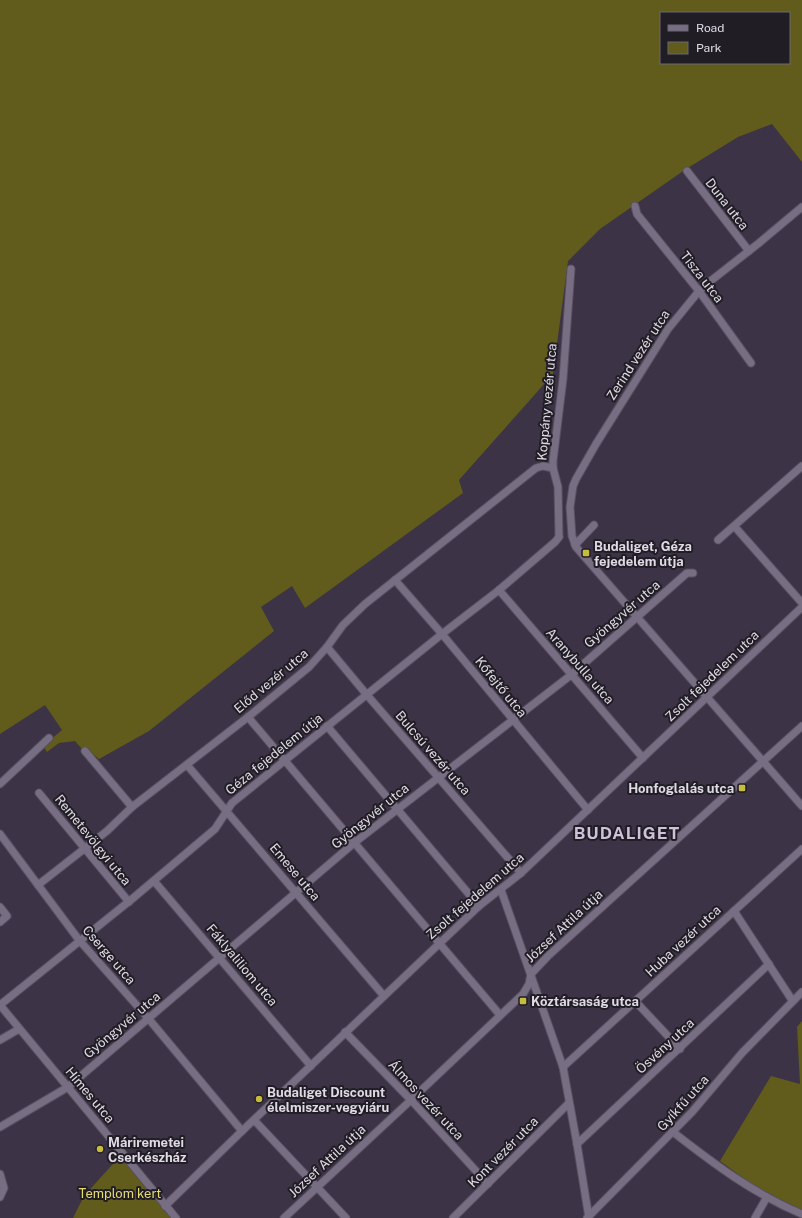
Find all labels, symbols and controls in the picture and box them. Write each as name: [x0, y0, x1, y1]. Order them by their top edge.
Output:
legend: [660, 12, 790, 64]
text: Road: [696, 21, 724, 35]
text: Park: [696, 41, 722, 55]
street label: Duna utca: [702, 175, 752, 233]
street label: Tisza utca: [677, 248, 727, 306]
street label: Zerind vezér utca: [603, 307, 673, 403]
street label: Koppány vezér utca: [534, 343, 560, 461]
place label: Budaliget, Géza fejedelem útja: [594, 539, 692, 569]
marker: Budaliget, Géza fejedelem útja: [581, 548, 591, 558]
street label: Gyöngyvér utca: [581, 577, 663, 651]
street label: Aranybulla utca: [543, 625, 617, 707]
street label: Zsolt fejedelem utca: [662, 627, 762, 725]
street label: Előd vezér utca: [231, 646, 311, 716]
street label: Kőfejtő utca: [472, 654, 530, 720]
street label: Bulcsú vezér utca: [392, 708, 474, 798]
street label: Géza fejedelem útja: [222, 710, 326, 798]
street label: Gyöngyvér utca: [328, 780, 412, 852]
place label: Honfoglalás utca: [628, 781, 734, 796]
marker: Honfoglalás utca: [737, 783, 747, 793]
street label: Remetevölgyi utca: [52, 792, 134, 888]
district label: BUDALIGET: [574, 823, 680, 843]
street label: Emese utca: [267, 840, 323, 904]
street label: Zsolt fejedelem utca: [423, 850, 527, 942]
street label: József Attila útja: [523, 887, 605, 965]
street label: Huba vezér utca: [642, 902, 724, 980]
street label: Fáklyaliliom utca: [203, 921, 281, 1009]
street label: Cserge utca: [79, 923, 139, 987]
street label: Gyöngyvér utca: [81, 989, 163, 1061]
place label: Köztársaság utca: [531, 994, 639, 1009]
marker: Köztársaság utca: [518, 996, 528, 1006]
street label: Ösvény utca: [633, 1015, 697, 1077]
street label: Álmos vezér utca: [385, 1056, 467, 1143]
street label: Hímes utca: [62, 1064, 118, 1126]
street label: Gyíkfű utca: [654, 1072, 712, 1134]
place label: Budaliget Discount élelmiszer-vegyiáru: [267, 1085, 389, 1115]
marker: Budaliget Discount élelmiszer-vegyiáru: [254, 1094, 264, 1104]
street label: Kont vezér utca: [465, 1114, 541, 1190]
street label: József Attila útja: [286, 1122, 368, 1200]
place label: Máriremetei Cserkészház: [108, 1135, 187, 1165]
marker: Máriremetei Cserkészház: [95, 1144, 105, 1154]
park label: Templom kert: [79, 1186, 161, 1201]

